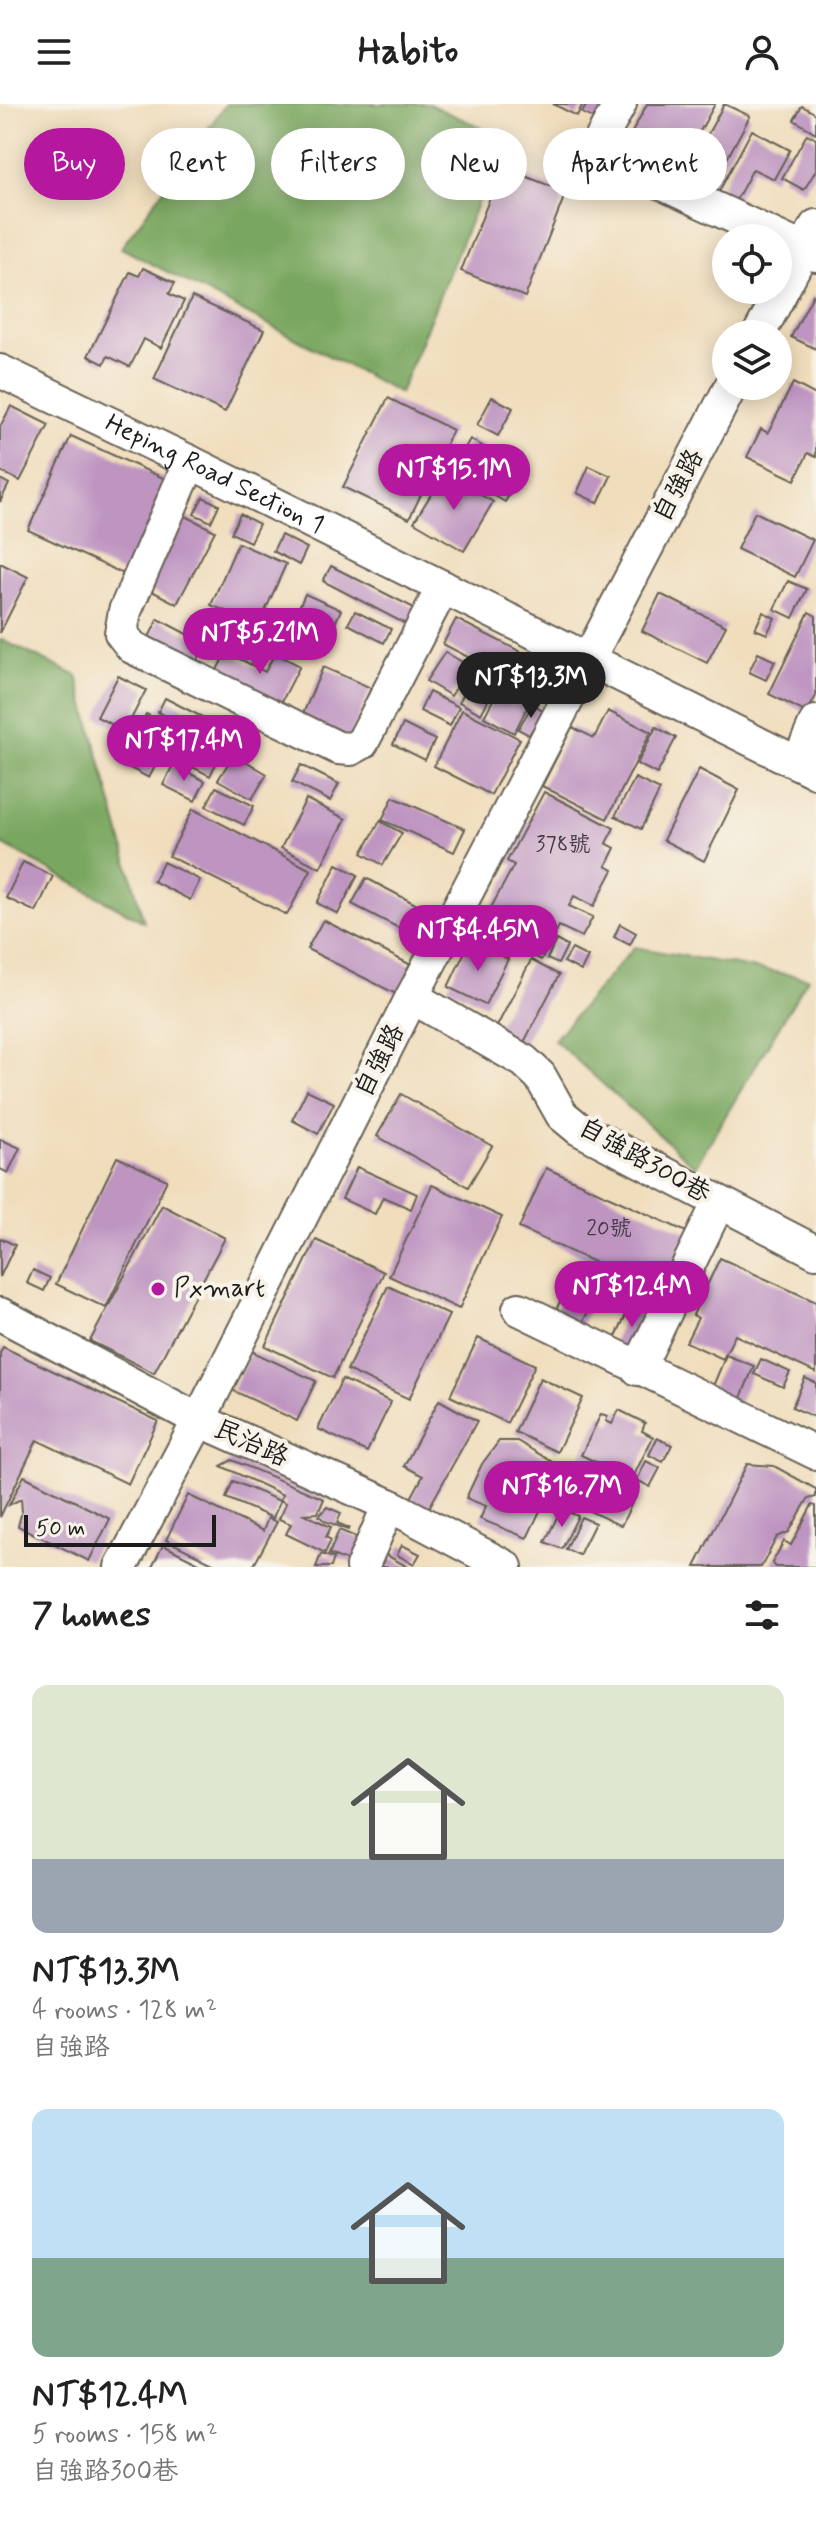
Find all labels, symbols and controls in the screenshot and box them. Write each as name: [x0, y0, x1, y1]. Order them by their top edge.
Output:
text: Habito: [358, 29, 458, 76]
icon: menu: [32, 30, 76, 74]
icon: person: [740, 30, 784, 74]
chip: Buy: [24, 128, 125, 200]
chip: Rent: [141, 128, 255, 200]
chip: Filters: [271, 128, 405, 200]
chip: New: [421, 128, 527, 200]
chip: Apartment: [543, 128, 727, 200]
map controls: [712, 224, 792, 400]
button: locate: [712, 224, 792, 304]
button: layers: [712, 320, 792, 400]
street label: Heping Road Section 1: [99, 407, 329, 542]
pin: NT$15.1M: [371, 444, 537, 512]
street label: 自強路: [646, 444, 712, 528]
text: NT$15.1M: [396, 453, 512, 487]
pin: NT$5.21M: [177, 608, 343, 676]
text: NT$5.21M: [201, 617, 319, 651]
pin: NT$13.3M: [448, 652, 614, 720]
text: NT$13.3M: [475, 661, 587, 695]
pin: NT$17.4M: [101, 715, 267, 783]
text: NT$17.4M: [125, 724, 243, 758]
house number: 378號: [536, 831, 590, 859]
pin: NT$4.45M: [395, 905, 561, 973]
text: NT$4.45M: [417, 914, 539, 948]
street label: 自強路: [347, 1019, 413, 1103]
street label: 自強路300巷: [572, 1111, 716, 1211]
house number: 20號: [586, 1215, 632, 1243]
pin: NT$12.4M: [549, 1261, 715, 1329]
text: NT$12.4M: [572, 1270, 692, 1304]
place label: Pxmart: [174, 1272, 265, 1306]
marker: Pxmart: [149, 1280, 167, 1298]
street label: 民治路: [208, 1413, 294, 1475]
pin: NT$16.7M: [479, 1461, 645, 1529]
text: NT$16.7M: [502, 1470, 622, 1504]
scale bar: [24, 1511, 216, 1547]
text: 50 m: [36, 1515, 85, 1543]
text: 7 homes: [32, 1593, 151, 1638]
icon: filters: [740, 1593, 784, 1637]
icon: home: [336, 1737, 480, 1881]
text: NT$13.3M: [32, 1949, 180, 1994]
text: 4 rooms · 128 m²: [32, 1994, 217, 2028]
text: 自強路: [32, 2031, 110, 2065]
icon: home: [336, 2161, 480, 2305]
text: NT$12.4M: [32, 2373, 188, 2418]
text: 5 rooms · 158 m²: [32, 2418, 218, 2452]
text: 自強路300巷: [32, 2455, 178, 2489]

